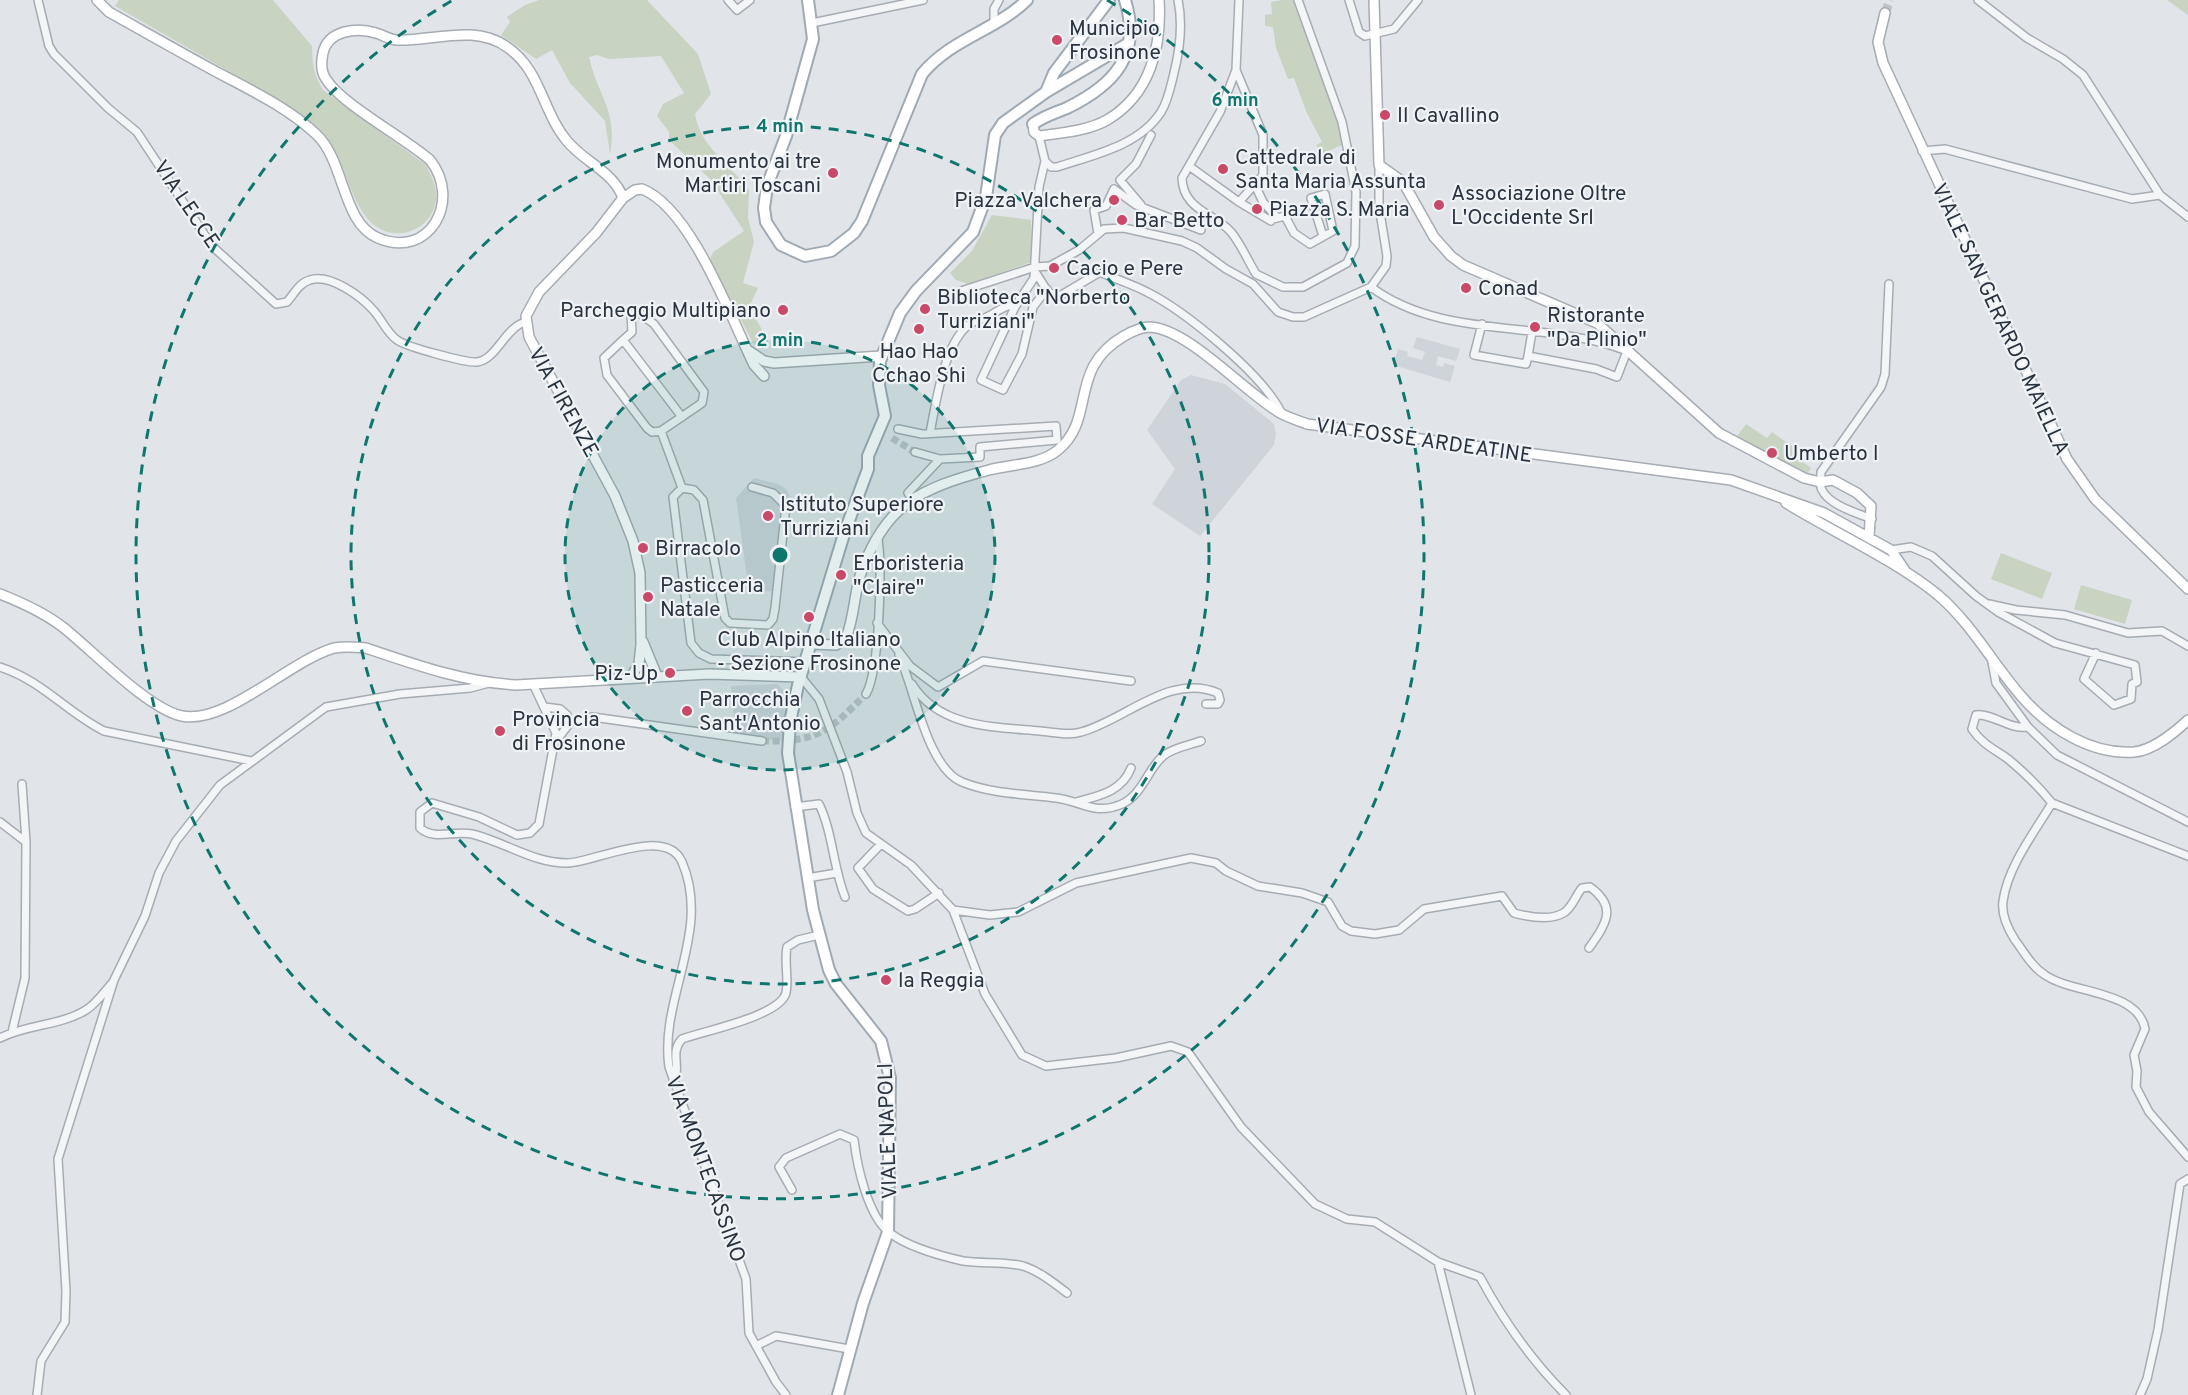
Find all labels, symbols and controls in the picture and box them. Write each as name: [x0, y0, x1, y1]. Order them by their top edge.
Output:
place label: Municipio Frosinone: [1069, 16, 1161, 67]
marker: Municipio Frosinone: [1050, 33, 1064, 47]
text: 6 min: [1211, 90, 1259, 113]
place label: Il Cavallino: [1397, 103, 1500, 130]
marker: Il Cavallino: [1378, 108, 1392, 122]
text: 4 min: [756, 116, 804, 139]
place label: Cattedrale di Santa Maria Assunta: [1235, 145, 1426, 196]
place label: Monumento ai tre Martiri Toscani: [656, 149, 821, 200]
street label: VIA LECCE: [146, 156, 225, 254]
marker: Cattedrale di Santa Maria Assunta: [1216, 162, 1230, 176]
marker: Monumento ai tre Martiri Toscani: [826, 166, 840, 180]
street label: VIALE SAN GERARDO MAIELLA: [1925, 179, 2075, 460]
place label: Associazione Oltre L'Occidente Srl: [1451, 181, 1626, 232]
place label: Piazza Valchera: [954, 188, 1102, 215]
marker: Piazza Valchera: [1107, 193, 1121, 207]
place label: Piazza S. Maria: [1269, 197, 1410, 224]
marker: Associazione Oltre L'Occidente Srl: [1432, 198, 1446, 212]
marker: Piazza S. Maria: [1250, 202, 1264, 216]
place label: Bar Betto: [1134, 208, 1225, 235]
marker: Bar Betto: [1115, 213, 1129, 227]
place label: Cacio e Pere: [1066, 256, 1183, 283]
marker: Cacio e Pere: [1047, 261, 1061, 275]
place label: Conad: [1478, 276, 1538, 303]
marker: Conad: [1459, 281, 1473, 295]
place label: Biblioteca "Norberto Turriziani": [937, 285, 1131, 336]
place label: Parcheggio Multipiano: [560, 298, 771, 325]
marker: Biblioteca "Norberto Turriziani": [918, 302, 932, 316]
marker: Parcheggio Multipiano: [776, 303, 790, 317]
place label: Ristorante "Da Plinio": [1547, 303, 1647, 354]
marker: Ristorante "Da Plinio": [1528, 320, 1542, 334]
marker: Hao Hao Cchao Shi: [912, 322, 926, 336]
text: 2 min: [756, 330, 804, 353]
place label: Hao Hao Cchao Shi: [872, 339, 966, 390]
street label: VIA FIRENZE: [521, 343, 604, 463]
street label: VIA FOSSE ARDEATINE: [1314, 413, 1534, 470]
place label: Umberto I: [1784, 441, 1879, 468]
marker: Umberto I: [1765, 446, 1779, 460]
place label: Istituto Superiore Turriziani: [780, 492, 944, 543]
marker: Istituto Superiore Turriziani: [761, 509, 775, 523]
place label: Birracolo: [655, 536, 741, 563]
marker: Birracolo: [636, 541, 650, 555]
centre of rings: [770, 545, 790, 565]
place label: Erboristeria "Claire": [853, 551, 964, 602]
marker: Erboristeria "Claire": [834, 568, 848, 582]
place label: Pasticceria Natale: [660, 573, 764, 624]
marker: Pasticceria Natale: [641, 590, 655, 604]
marker: Club Alpino Italiano - Sezione Frosinone: [802, 610, 816, 624]
place label: Club Alpino Italiano - Sezione Frosinone: [717, 627, 901, 678]
place label: Piz-Up: [594, 661, 658, 688]
marker: Piz-Up: [663, 666, 677, 680]
place label: Parrocchia Sant'Antonio: [699, 687, 821, 738]
marker: Parrocchia Sant'Antonio: [680, 704, 694, 718]
place label: Provincia di Frosinone: [512, 707, 626, 758]
marker: Provincia di Frosinone: [493, 724, 507, 738]
place label: la Reggia: [898, 968, 985, 995]
marker: la Reggia: [879, 973, 893, 987]
street label: VIALE NAPOLI: [873, 1062, 904, 1200]
street label: VIA MONTECASSINO: [658, 1073, 751, 1267]

